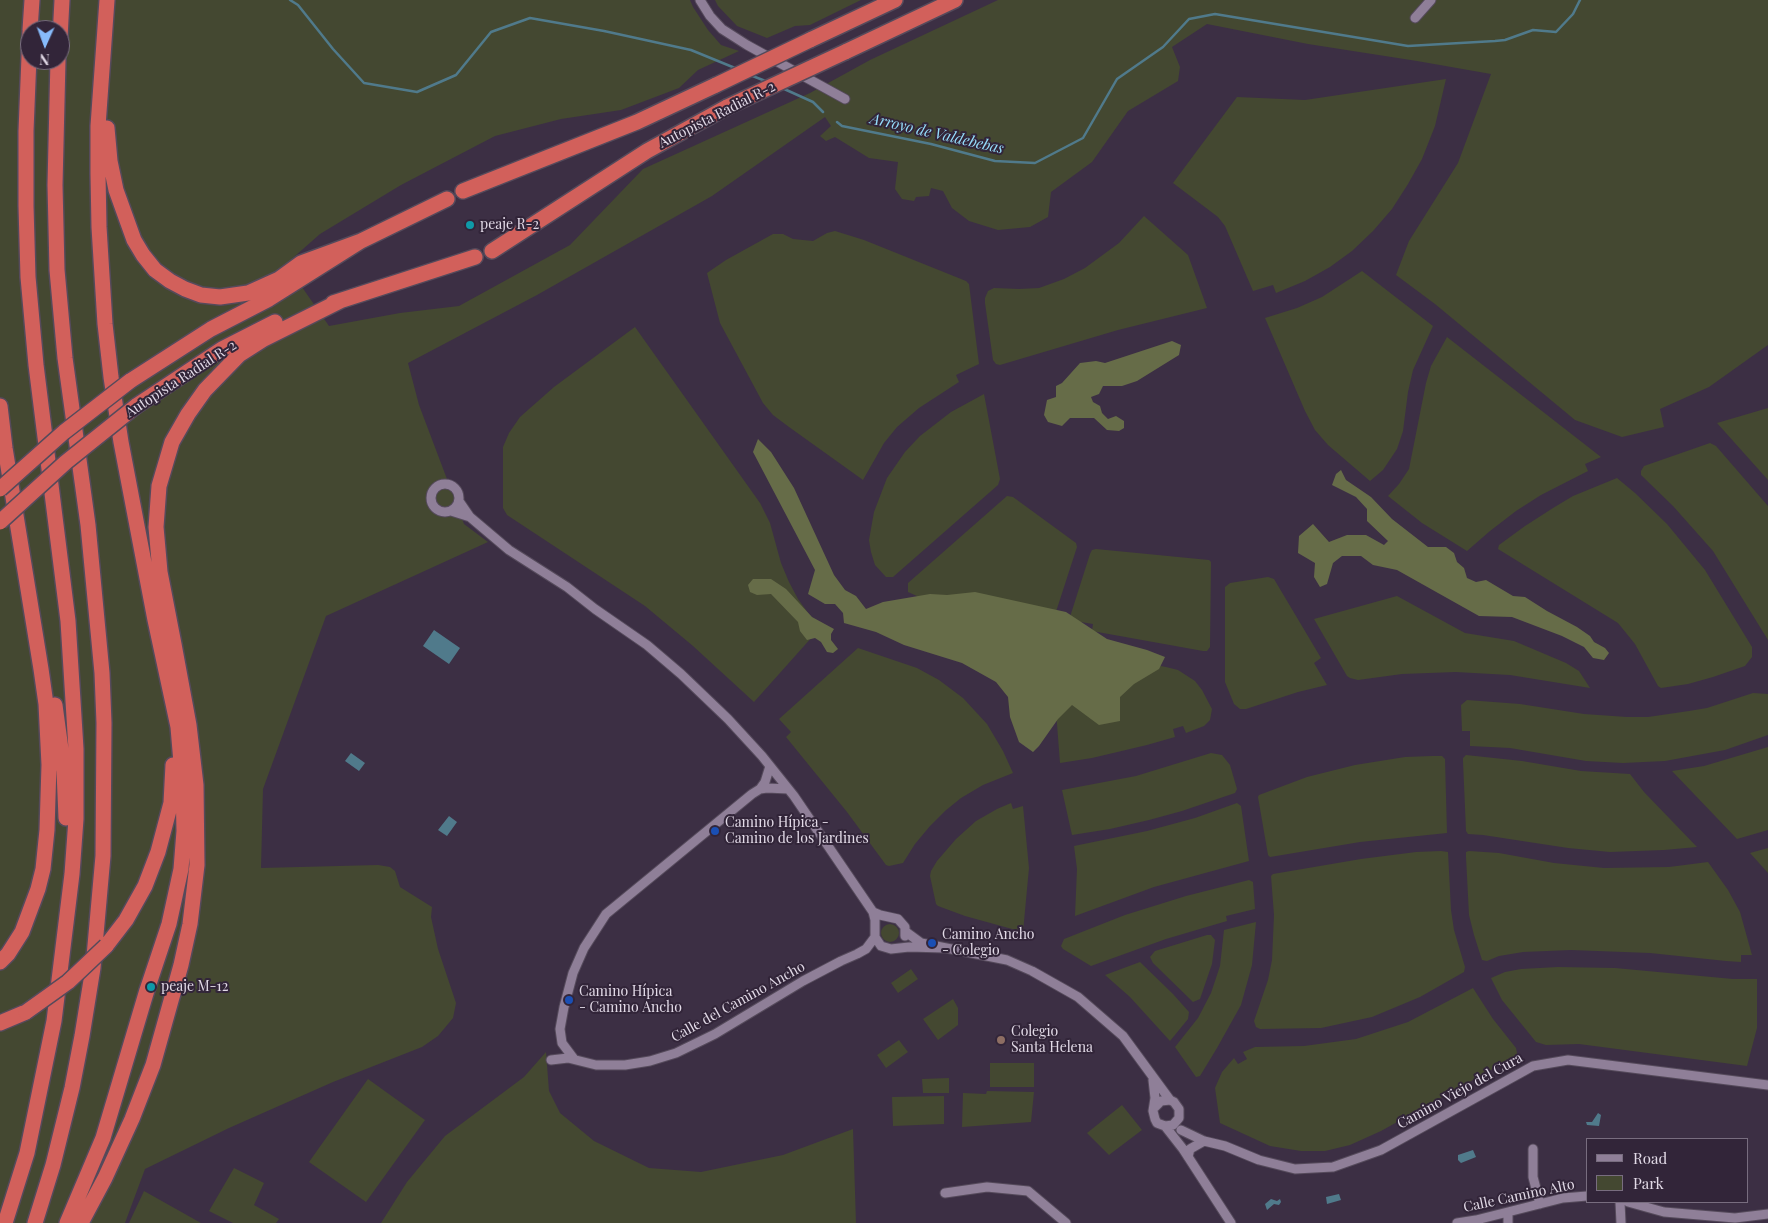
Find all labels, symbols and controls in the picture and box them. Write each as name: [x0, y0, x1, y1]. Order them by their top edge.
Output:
north arrow: [20, 20, 70, 70]
text: N: [39, 50, 50, 69]
street label: Autopista Radial R-2: [656, 78, 778, 152]
water label: Arroyo de Valdebebas: [869, 110, 1005, 158]
place label: peaje R-2: [480, 217, 539, 233]
marker: peaje R-2: [464, 219, 476, 231]
street label: Autopista Radial R-2: [123, 337, 239, 421]
place label: Camino Hípica - Camino de los Jardines: [725, 815, 869, 848]
marker: Camino Hípica - Camino de los Jardines: [709, 825, 721, 837]
place label: Camino Ancho - Colegio: [942, 927, 1035, 960]
marker: Camino Ancho - Colegio: [926, 937, 938, 949]
street label: Calle del Camino Ancho: [668, 958, 808, 1046]
place label: peaje M-12: [161, 979, 228, 995]
marker: peaje M-12: [145, 981, 157, 993]
place label: Camino Hípica - Camino Ancho: [579, 984, 682, 1016]
marker: Camino Hípica - Camino Ancho: [563, 994, 575, 1006]
place label: Colegio Santa Helena: [1011, 1024, 1093, 1056]
marker: Colegio Santa Helena: [995, 1034, 1007, 1046]
street label: Camino Viejo del Cura: [1394, 1050, 1526, 1132]
legend: [1586, 1138, 1748, 1203]
text: Road: [1633, 1148, 1667, 1168]
text: Park: [1633, 1173, 1664, 1193]
street label: Calle Camino Alto: [1462, 1176, 1576, 1216]

